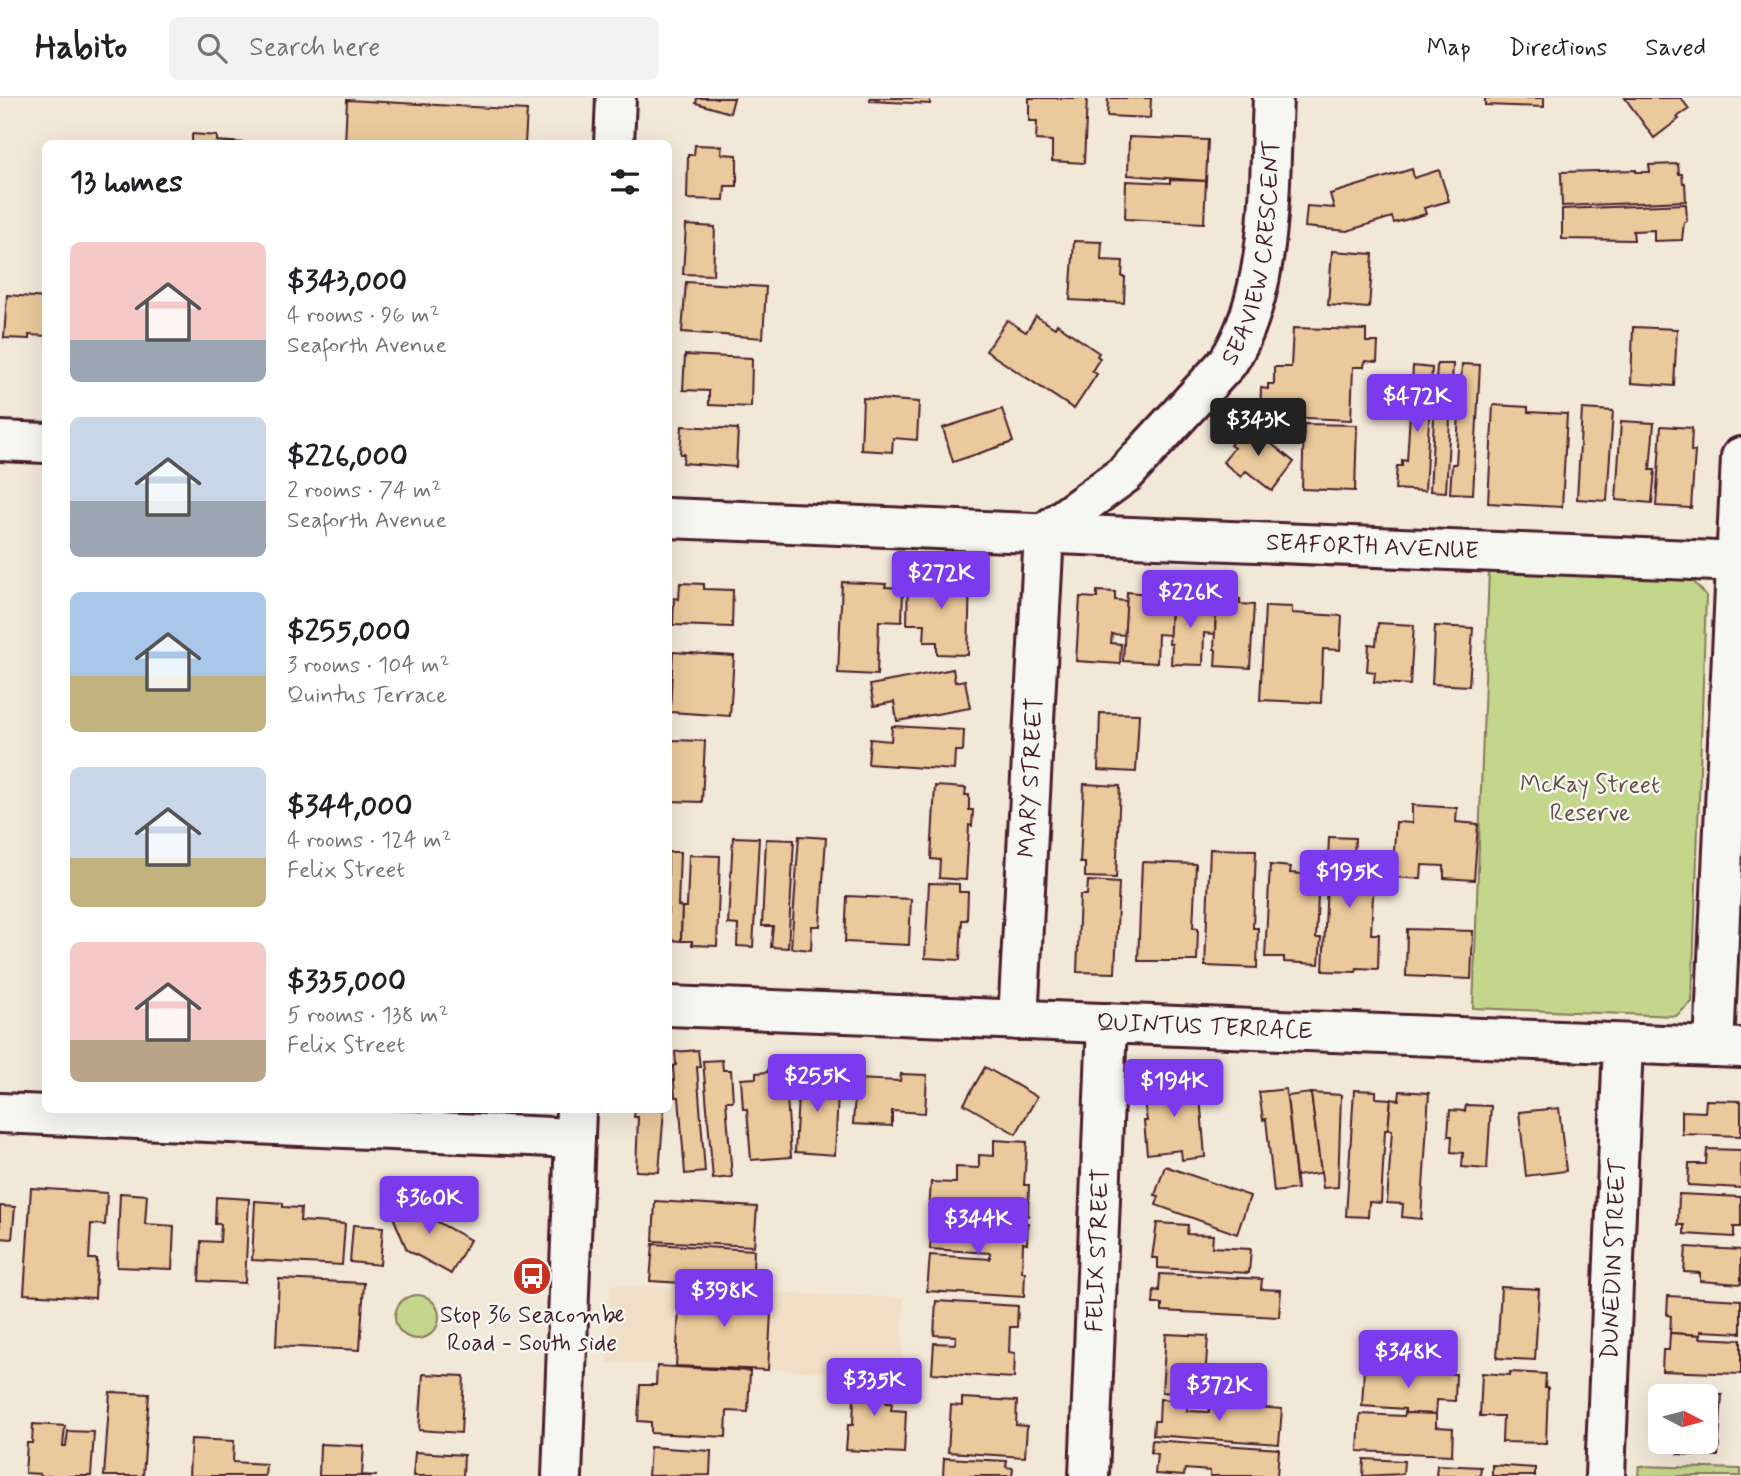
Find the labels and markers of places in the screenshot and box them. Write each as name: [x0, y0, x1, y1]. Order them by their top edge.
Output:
pin: $472K: [1368, 374, 1466, 434]
pin: $343K: [1209, 398, 1307, 458]
pin: $272K: [892, 552, 990, 611]
pin: $226K: [1141, 570, 1239, 630]
pin: $195K: [1300, 850, 1398, 910]
pin: $255K: [768, 1054, 866, 1114]
pin: $194K: [1125, 1060, 1223, 1119]
pin: $360K: [380, 1176, 478, 1236]
pin: $344K: [929, 1198, 1027, 1257]
bus stop icon: Stop 36 Seacombe Road - South side: [511, 1255, 553, 1297]
pin: $398K: [675, 1270, 773, 1329]
place label: Stop 36 Seacombe Road - South side: [440, 1300, 624, 1359]
pin: $348K: [1359, 1330, 1457, 1390]
pin: $335K: [825, 1358, 923, 1418]
pin: $372K: [1170, 1364, 1268, 1423]

